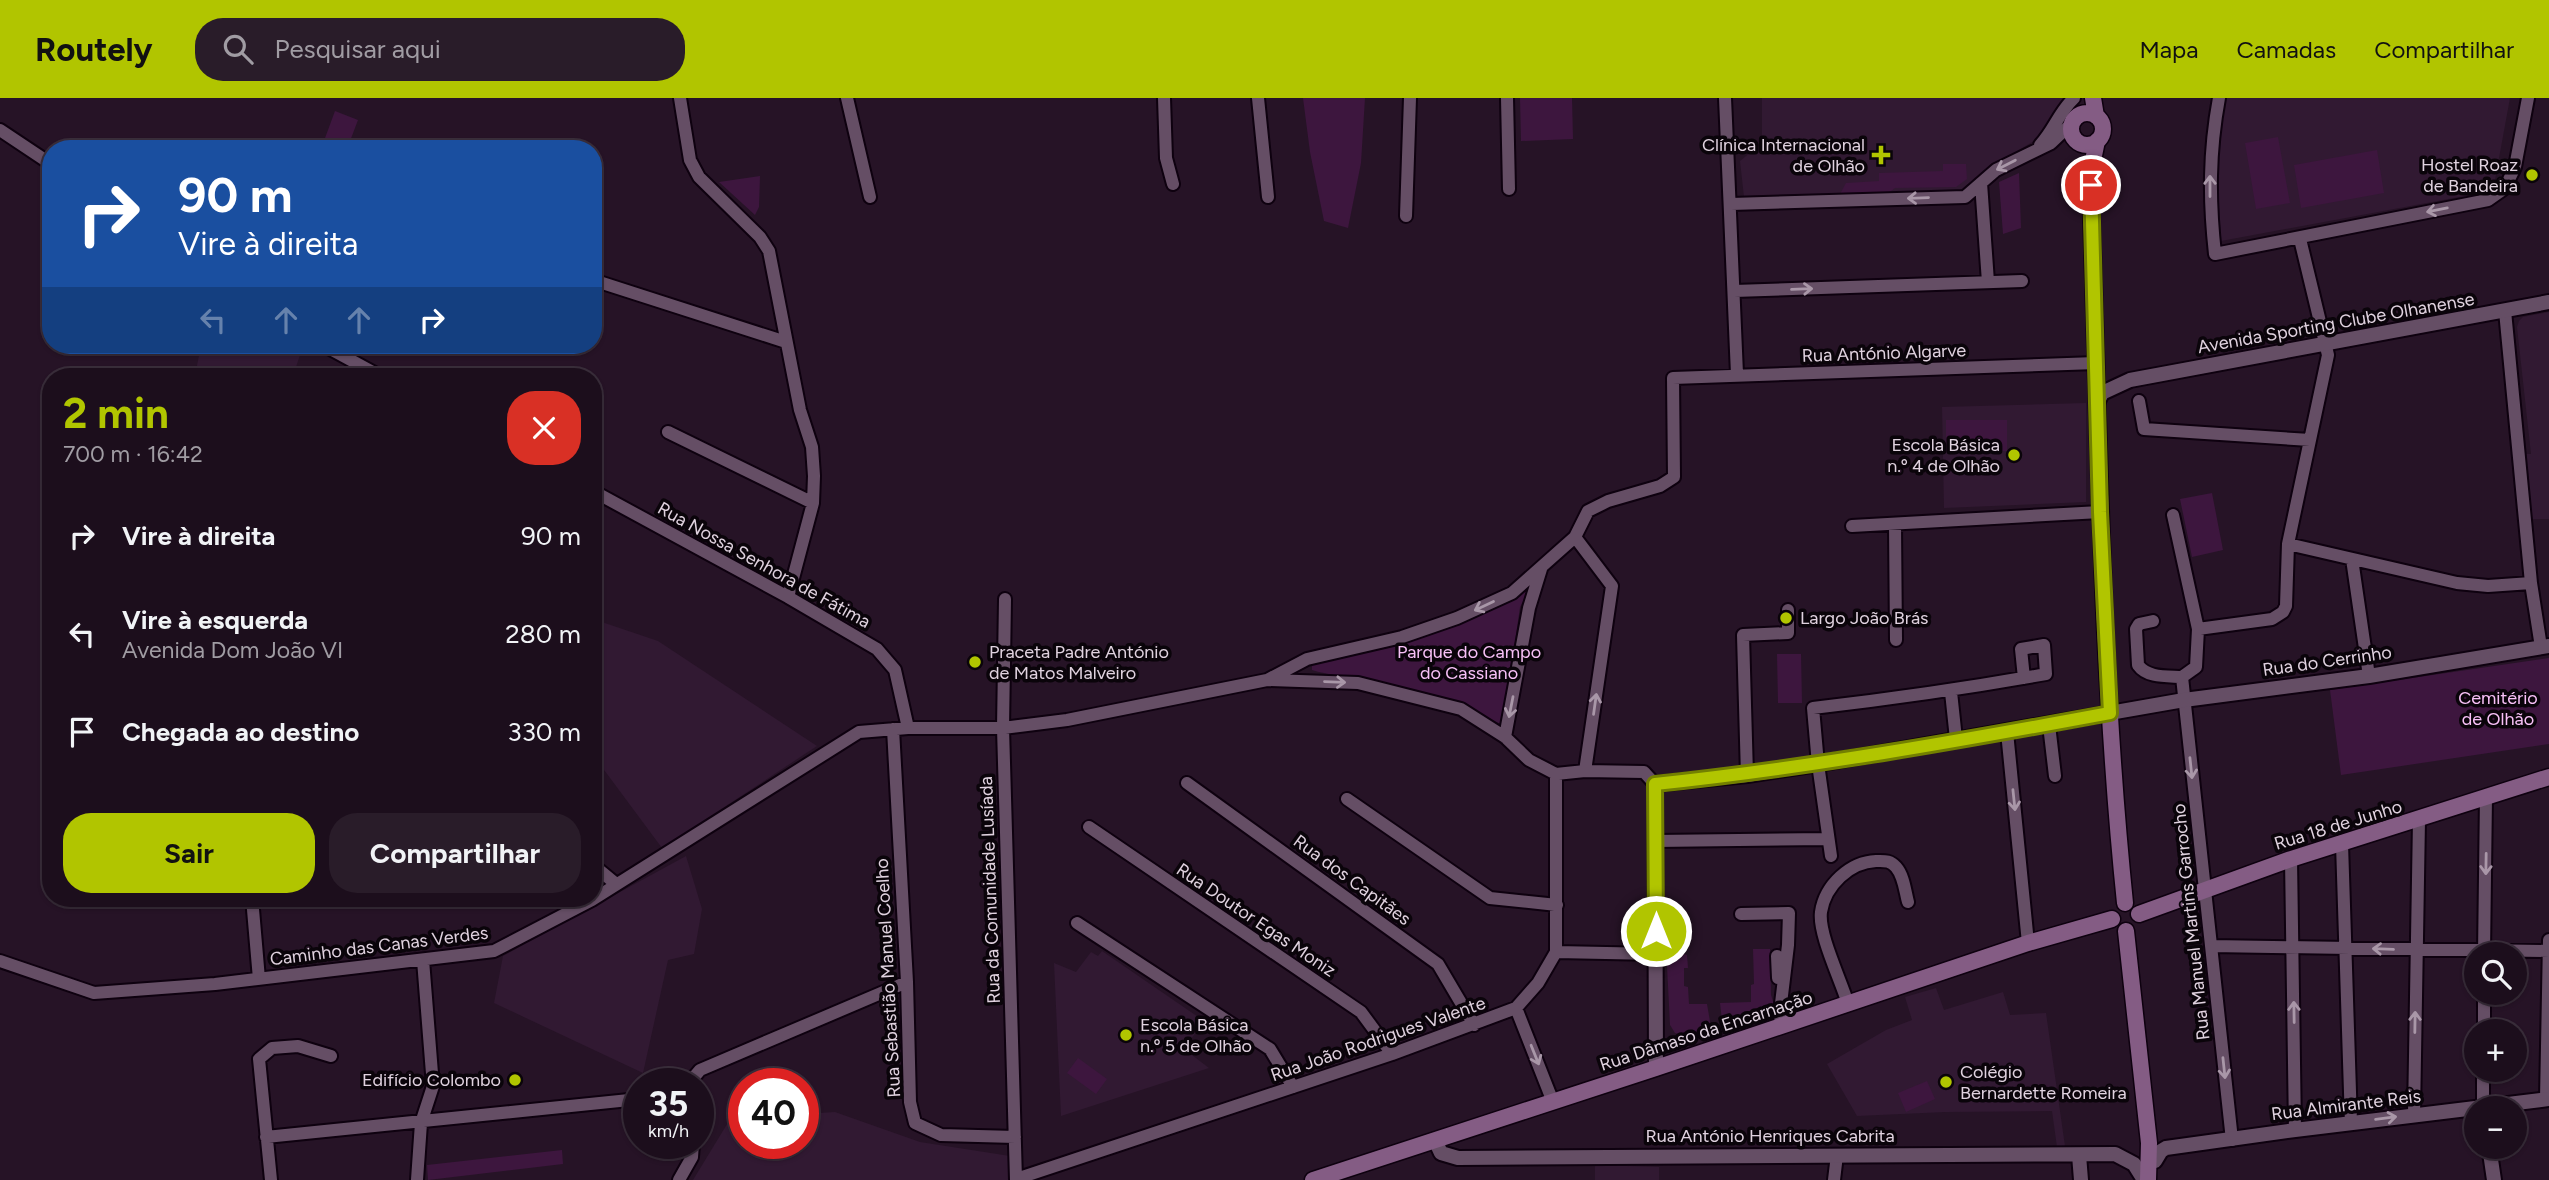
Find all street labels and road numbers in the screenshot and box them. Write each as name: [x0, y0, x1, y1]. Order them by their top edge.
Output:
street label: Avenida Sporting Clube Olhanense: [2196, 288, 2476, 358]
street label: Rua António Algarve: [1801, 339, 1967, 367]
street label: Rua Nossa Senhora de Fátima: [654, 497, 874, 633]
street label: Rua do Cerrinho: [2261, 641, 2393, 681]
street label: Rua da Comunidade Lusíada: [975, 776, 1005, 1004]
street label: Rua 18 de Junho: [2271, 795, 2405, 855]
street label: Rua Manuel Martins Garrocho: [2168, 803, 2214, 1041]
street label: Rua dos Capitães: [1289, 830, 1415, 930]
street label: Rua Sebastião Manuel Coelho: [871, 858, 905, 1098]
street label: Rua Doutor Egas Moniz: [1172, 858, 1340, 982]
street label: Caminho das Canas Verdes: [269, 922, 489, 970]
street label: Rua Dâmaso da Encarnação: [1597, 986, 1815, 1076]
street label: Rua João Rodrigues Valente: [1268, 992, 1489, 1086]
street label: Rua Almirante Reis: [2270, 1085, 2422, 1125]
street label: Rua António Henriques Cabrita: [1645, 1125, 1895, 1147]

